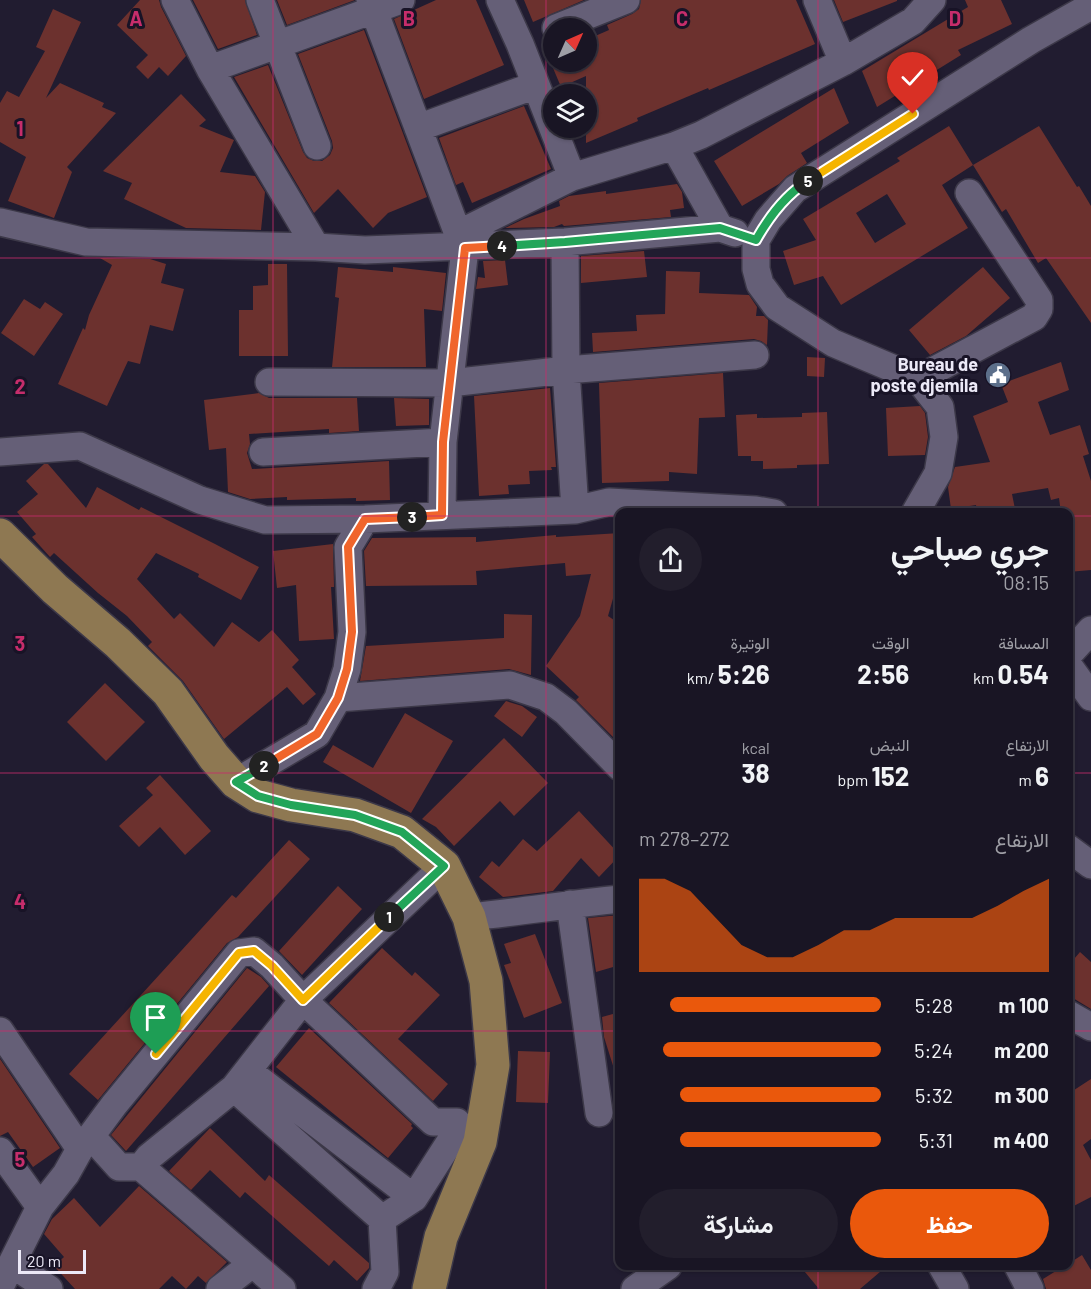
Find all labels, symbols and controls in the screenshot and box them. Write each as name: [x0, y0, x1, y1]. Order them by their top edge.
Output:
text: A: [129, 6, 143, 30]
text: B: [403, 6, 415, 30]
text: C: [676, 6, 688, 30]
text: D: [949, 6, 961, 30]
north arrow: [543, 18, 597, 72]
map controls: [543, 18, 597, 138]
pin: [887, 52, 938, 114]
icon: check: [896, 61, 929, 94]
button: layers: [543, 84, 597, 138]
text: 1: [16, 116, 24, 140]
pin: 5: [793, 166, 823, 196]
text: 5: [804, 171, 812, 190]
pin: 4: [487, 231, 517, 261]
text: 4: [497, 236, 507, 255]
place label: Bureau de poste djemila: [871, 353, 978, 396]
public building icon: Bureau de poste djemila: [983, 360, 1013, 390]
text: 2: [14, 374, 26, 398]
pin: 3: [397, 502, 427, 532]
text: 3: [408, 507, 416, 526]
text: جري صباحي: [890, 527, 1049, 567]
button: share: [639, 528, 702, 591]
text: 08:15: [1003, 570, 1049, 594]
text: 3: [15, 631, 25, 655]
text: الوتيرة: [731, 633, 770, 652]
text: الوقت: [872, 633, 909, 652]
text: المسافة: [998, 633, 1049, 652]
text: 5:26: [718, 658, 770, 689]
text: 2:56: [857, 658, 909, 689]
text: 0.54: [997, 658, 1049, 689]
text: /km: [687, 668, 718, 687]
text: km: [973, 668, 997, 687]
text: النبض: [870, 735, 909, 754]
text: الارتفاع: [1006, 735, 1049, 754]
text: kcal: [742, 738, 770, 757]
pin: 2: [249, 751, 279, 781]
text: 2: [260, 756, 268, 775]
text: 38: [742, 757, 770, 788]
text: 152: [872, 760, 909, 791]
text: 6: [1035, 760, 1049, 791]
text: bpm: [838, 770, 872, 789]
text: m: [1019, 770, 1035, 789]
text: 272–278 m: [639, 826, 730, 850]
text: الارتفاع: [995, 827, 1049, 851]
text: 4: [14, 889, 26, 913]
pin: 1: [374, 902, 404, 932]
text: 1: [386, 907, 392, 926]
pin: [130, 992, 181, 1054]
text: 5:28: [915, 993, 953, 1017]
text: 100 m: [998, 993, 1049, 1017]
icon: arrive: [139, 1001, 172, 1034]
text: 5:24: [914, 1038, 953, 1062]
text: 200 m: [994, 1038, 1049, 1062]
text: 5:32: [915, 1083, 953, 1107]
text: 300 m: [995, 1083, 1049, 1107]
text: 5:31: [919, 1128, 953, 1152]
text: 400 m: [993, 1128, 1049, 1152]
text: 5: [15, 1147, 26, 1171]
button: مشاركة: [639, 1189, 838, 1258]
button: حفظ: [850, 1189, 1049, 1258]
scale bar: [18, 1247, 86, 1274]
text: 20 m: [27, 1251, 61, 1270]

